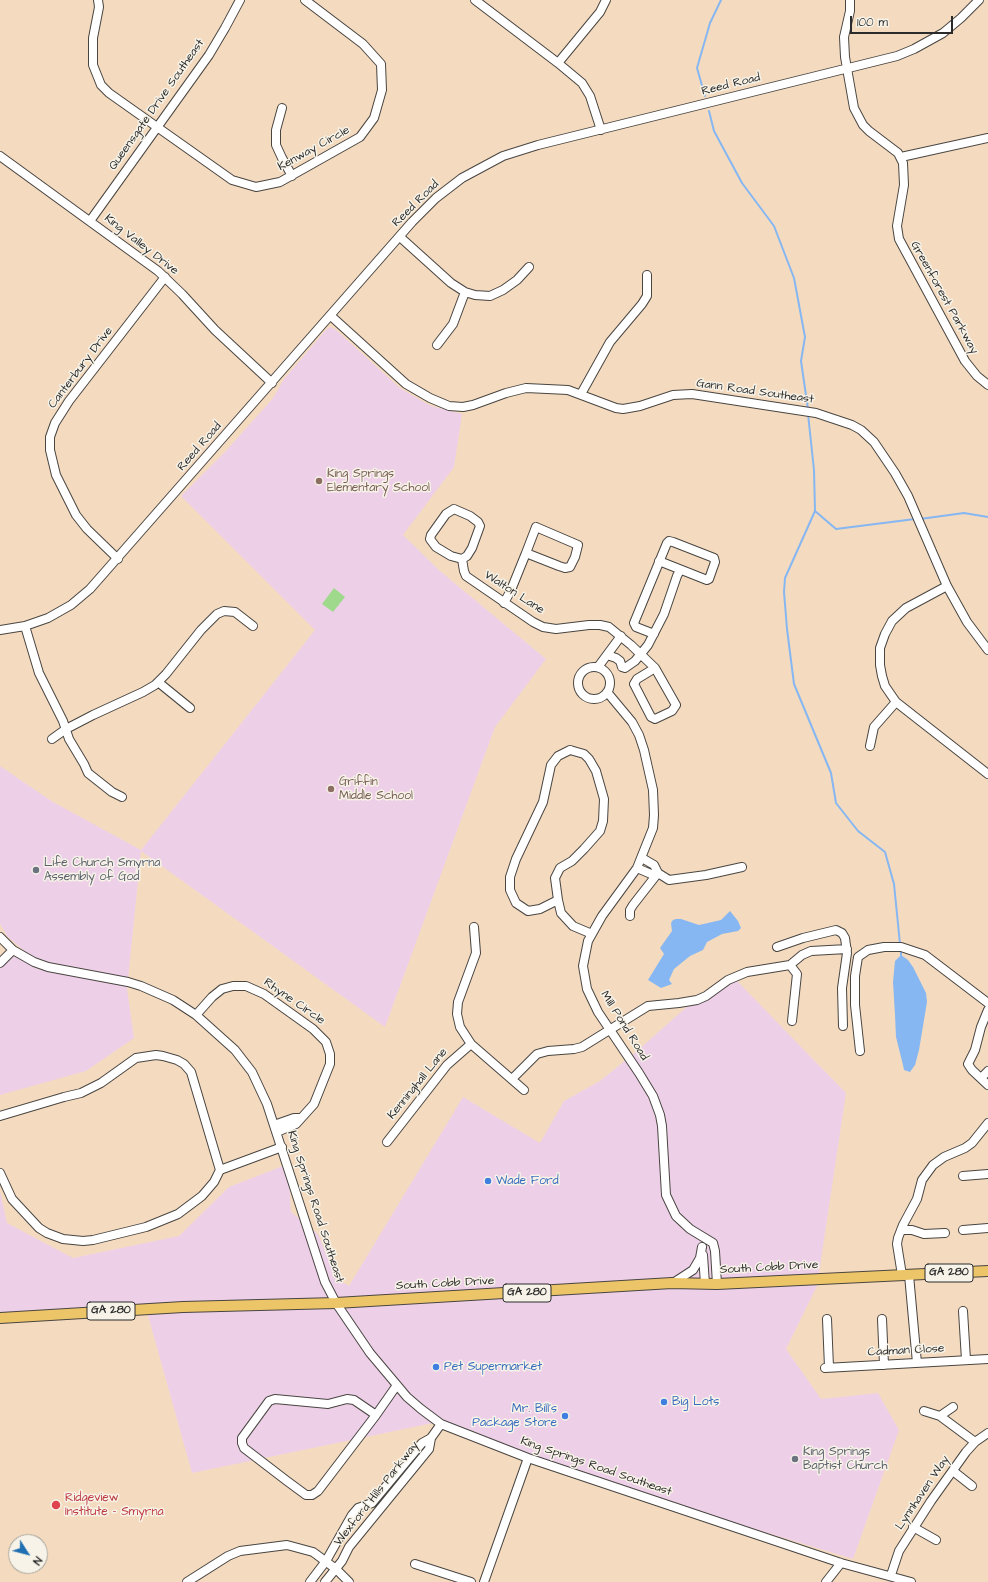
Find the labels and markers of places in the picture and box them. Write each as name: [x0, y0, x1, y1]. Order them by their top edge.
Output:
place label: King Springs Elementary School: [327, 467, 430, 495]
marker: King Springs Elementary School: [314, 476, 324, 486]
place label: Griffin Middle School: [339, 775, 413, 803]
marker: Griffin Middle School: [326, 784, 336, 794]
place label: Life Church Smyrna Assembly of God: [44, 856, 160, 884]
marker: Life Church Smyrna Assembly of God: [31, 865, 41, 875]
place label: Wade Ford: [496, 1174, 559, 1188]
marker: Wade Ford: [483, 1176, 493, 1186]
place label: Pet Supermarket: [444, 1360, 542, 1374]
marker: Pet Supermarket: [431, 1362, 441, 1372]
place label: Big Lots: [672, 1395, 719, 1409]
marker: Big Lots: [659, 1397, 669, 1407]
place label: Mr. Bill's Package Store: [472, 1402, 557, 1430]
marker: Mr. Bill's Package Store: [560, 1411, 570, 1421]
place label: King Springs Baptist Church: [803, 1445, 887, 1473]
marker: King Springs Baptist Church: [790, 1454, 800, 1464]
place label: Ridgeview Institute - Smyrna: [65, 1491, 163, 1519]
marker: Ridgeview Institute - Smyrna: [50, 1499, 62, 1511]

